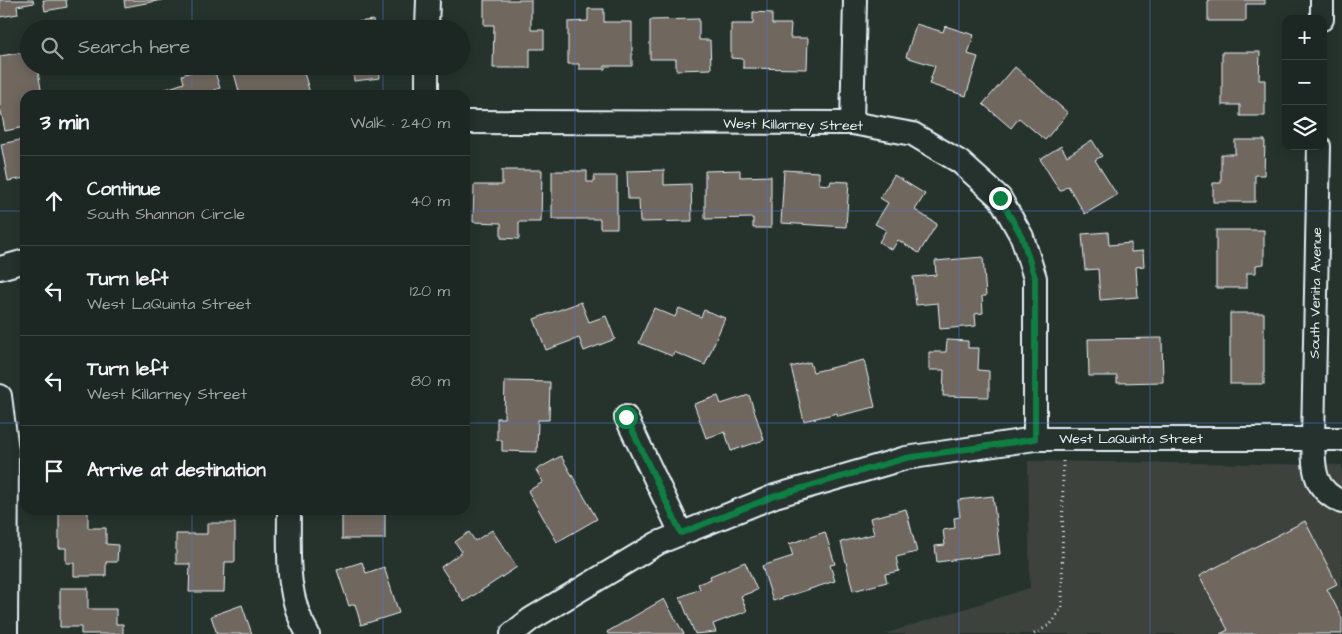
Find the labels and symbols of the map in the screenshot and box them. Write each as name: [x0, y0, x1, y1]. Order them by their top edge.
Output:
street label: West Killarney Street: [723, 114, 863, 136]
route end: [989, 187, 1012, 210]
street label: South Venita Avenue: [1305, 227, 1327, 359]
route start: [615, 406, 638, 429]
street label: West LaQuinta Street: [1059, 429, 1203, 449]

